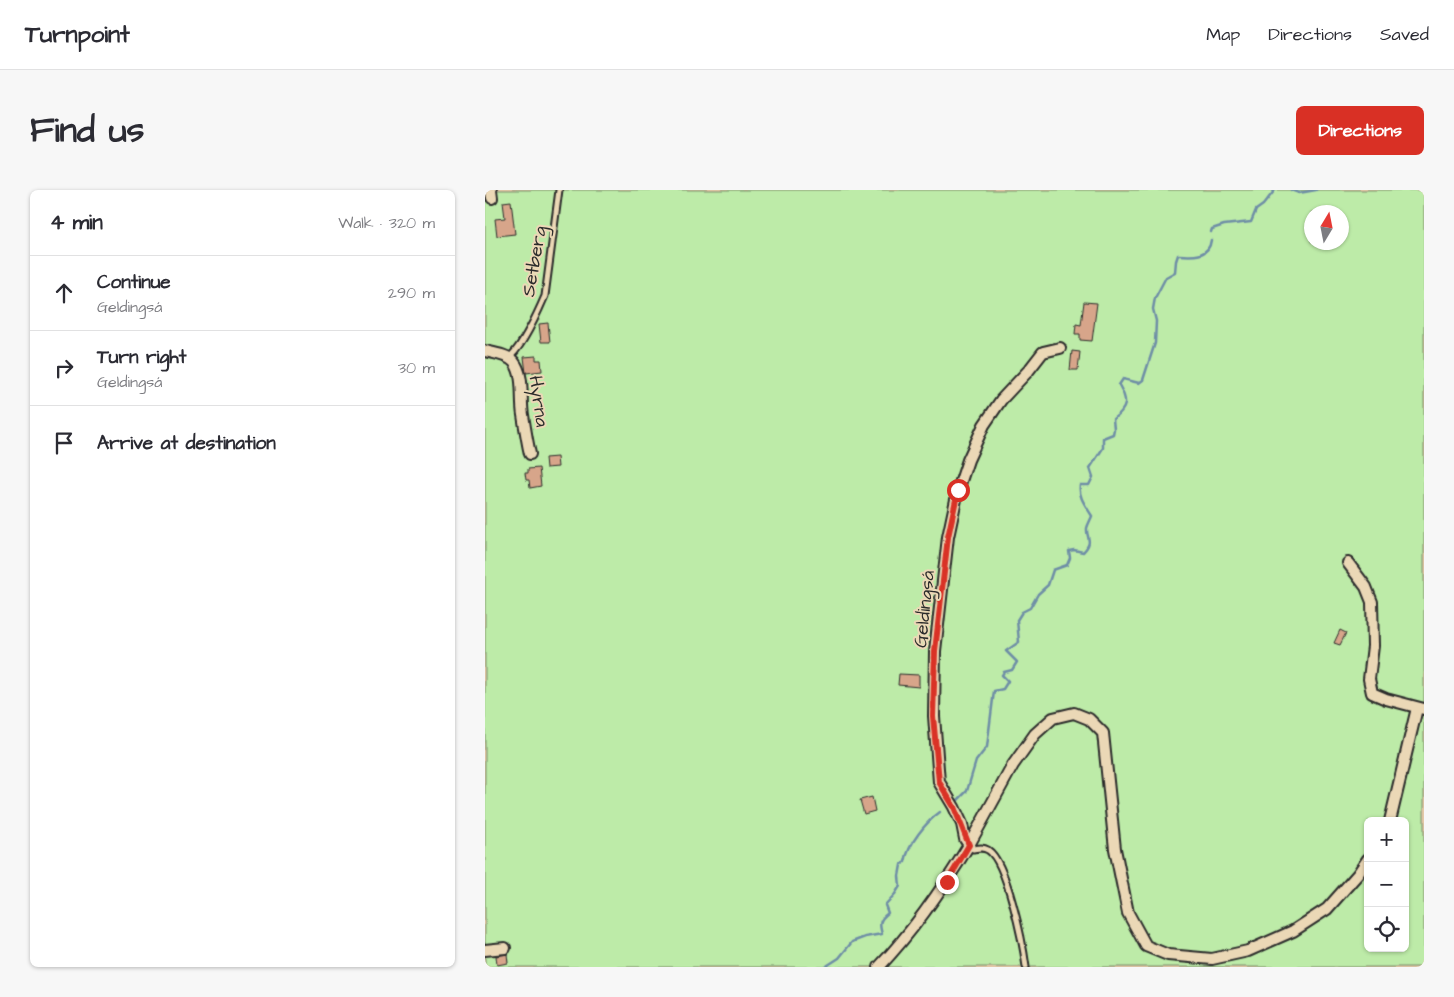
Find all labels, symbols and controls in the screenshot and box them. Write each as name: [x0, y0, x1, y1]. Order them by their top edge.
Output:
text: Turnpoint: [25, 18, 130, 52]
text: Map: [1206, 22, 1240, 47]
text: Directions: [1268, 22, 1352, 47]
text: Saved: [1380, 22, 1429, 47]
text: Find us: [30, 106, 144, 155]
button: Directions: [1296, 106, 1424, 155]
north arrow: [1304, 205, 1349, 250]
text: 4 min: [50, 208, 103, 237]
text: Walk · 320 m: [338, 212, 435, 234]
street label: Setberg: [515, 224, 555, 299]
text: Continue: [97, 269, 171, 296]
icon: ahead: [50, 279, 78, 307]
text: 290 m: [388, 282, 435, 304]
text: Geldingsá: [97, 296, 162, 318]
text: Turn right: [97, 344, 186, 371]
icon: right: [50, 354, 78, 382]
text: 30 m: [398, 357, 435, 379]
text: Geldingsá: [97, 371, 162, 393]
street label: Hyrna: [521, 374, 556, 429]
icon: arrive: [50, 429, 78, 457]
text: Arrive at destination: [97, 430, 276, 457]
route start: [947, 479, 970, 502]
street label: Geldingsá: [907, 569, 943, 649]
map controls: [1364, 817, 1409, 952]
button: +: [1364, 817, 1409, 862]
button: −: [1364, 862, 1409, 907]
route end: [936, 871, 959, 894]
button: locate: [1364, 907, 1409, 952]

